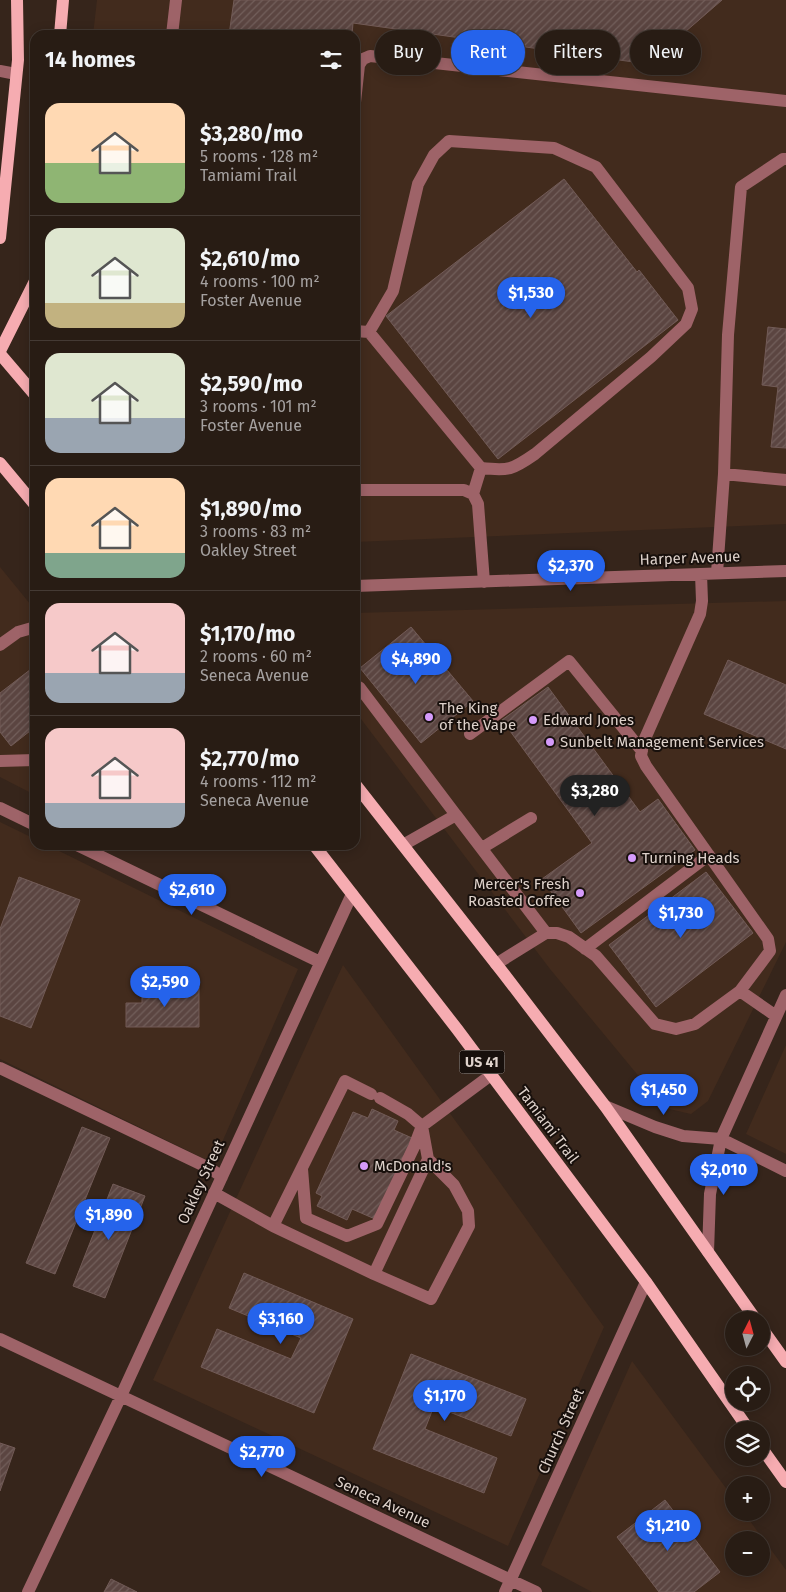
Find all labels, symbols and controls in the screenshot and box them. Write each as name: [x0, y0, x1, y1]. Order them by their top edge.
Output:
chip: Buy: [375, 30, 441, 75]
chip: Rent: [451, 30, 525, 75]
chip: Filters: [535, 30, 620, 75]
chip: New: [630, 30, 701, 75]
icon: filters: [317, 46, 345, 74]
text: 14 homes: [45, 47, 135, 73]
text: $3,280/mo: [200, 121, 303, 147]
icon: home: [85, 123, 145, 183]
text: 5 rooms · 128 m²: [200, 147, 318, 166]
text: Tamiami Trail: [200, 166, 297, 185]
text: $2,610/mo: [200, 246, 300, 272]
icon: home: [85, 248, 145, 308]
text: 4 rooms · 100 m²: [200, 272, 320, 291]
pin: $1,530: [490, 276, 572, 319]
text: $1,530: [508, 283, 554, 302]
text: Foster Avenue: [200, 291, 302, 310]
text: $2,590/mo: [200, 371, 303, 397]
icon: home: [85, 373, 145, 433]
text: 3 rooms · 101 m²: [200, 397, 317, 416]
text: Foster Avenue: [200, 416, 302, 435]
text: $1,890/mo: [200, 496, 302, 522]
icon: home: [85, 498, 145, 558]
text: 3 rooms · 83 m²: [200, 522, 311, 541]
text: Oakley Street: [200, 541, 297, 560]
street label: Harper Avenue: [639, 547, 741, 569]
pin: $2,370: [530, 550, 612, 592]
text: $2,370: [548, 556, 594, 575]
text: $1,170/mo: [200, 621, 295, 647]
icon: home: [85, 623, 145, 683]
pin: $4,890: [375, 642, 457, 685]
text: 2 rooms · 60 m²: [200, 647, 312, 666]
text: $4,890: [391, 649, 441, 668]
text: Seneca Avenue: [200, 666, 309, 685]
place label: The King of the Vape: [439, 699, 516, 734]
marker: The King of the Vape: [423, 711, 435, 723]
place label: Edward Jones: [543, 711, 634, 729]
marker: Edward Jones: [527, 714, 539, 726]
place label: Sunbelt Management Services: [560, 733, 764, 751]
marker: Sunbelt Management Services: [544, 736, 556, 748]
text: $2,770/mo: [200, 746, 299, 772]
icon: home: [85, 748, 145, 808]
text: 4 rooms · 112 m²: [200, 772, 316, 791]
pin: $3,280: [554, 774, 636, 817]
text: $3,280: [571, 781, 619, 800]
text: Seneca Avenue: [200, 791, 309, 810]
place label: Turning Heads: [642, 849, 740, 867]
marker: Turning Heads: [626, 852, 638, 864]
pin: $2,610: [151, 874, 233, 916]
place label: Mercer's Fresh Roasted Coffee: [468, 875, 570, 910]
text: $2,610: [169, 880, 215, 899]
marker: Mercer's Fresh Roasted Coffee: [574, 887, 586, 899]
pin: $1,730: [640, 896, 722, 939]
text: $1,730: [659, 903, 703, 922]
pin: $2,590: [124, 966, 206, 1008]
text: $2,590: [141, 972, 189, 991]
road number: US 41: [460, 1050, 504, 1074]
pin: $1,450: [623, 1074, 705, 1116]
text: $1,450: [641, 1080, 687, 1099]
street label: Tamiami Trail: [513, 1083, 583, 1167]
street label: Oakley Street: [174, 1137, 229, 1227]
pin: $2,010: [683, 1154, 765, 1196]
place label: McDonald's: [374, 1157, 452, 1175]
marker: McDonald's: [358, 1160, 370, 1172]
text: $2,010: [701, 1160, 747, 1179]
pin: $1,890: [68, 1198, 150, 1241]
text: $1,890: [86, 1205, 132, 1224]
pin: $3,160: [240, 1302, 322, 1345]
text: $3,160: [258, 1309, 304, 1328]
north arrow: [725, 1311, 770, 1356]
map controls: [725, 1311, 770, 1576]
button: locate: [725, 1366, 770, 1411]
pin: $1,170: [404, 1380, 486, 1422]
street label: Church Street: [534, 1385, 588, 1477]
text: $1,170: [424, 1386, 466, 1405]
button: layers: [725, 1421, 770, 1466]
pin: $2,770: [221, 1436, 303, 1478]
text: $2,770: [240, 1442, 284, 1461]
street label: Seneca Avenue: [333, 1472, 433, 1532]
button: +: [725, 1476, 770, 1521]
pin: $1,210: [627, 1510, 709, 1552]
text: $1,210: [646, 1516, 690, 1535]
button: −: [725, 1531, 770, 1576]

